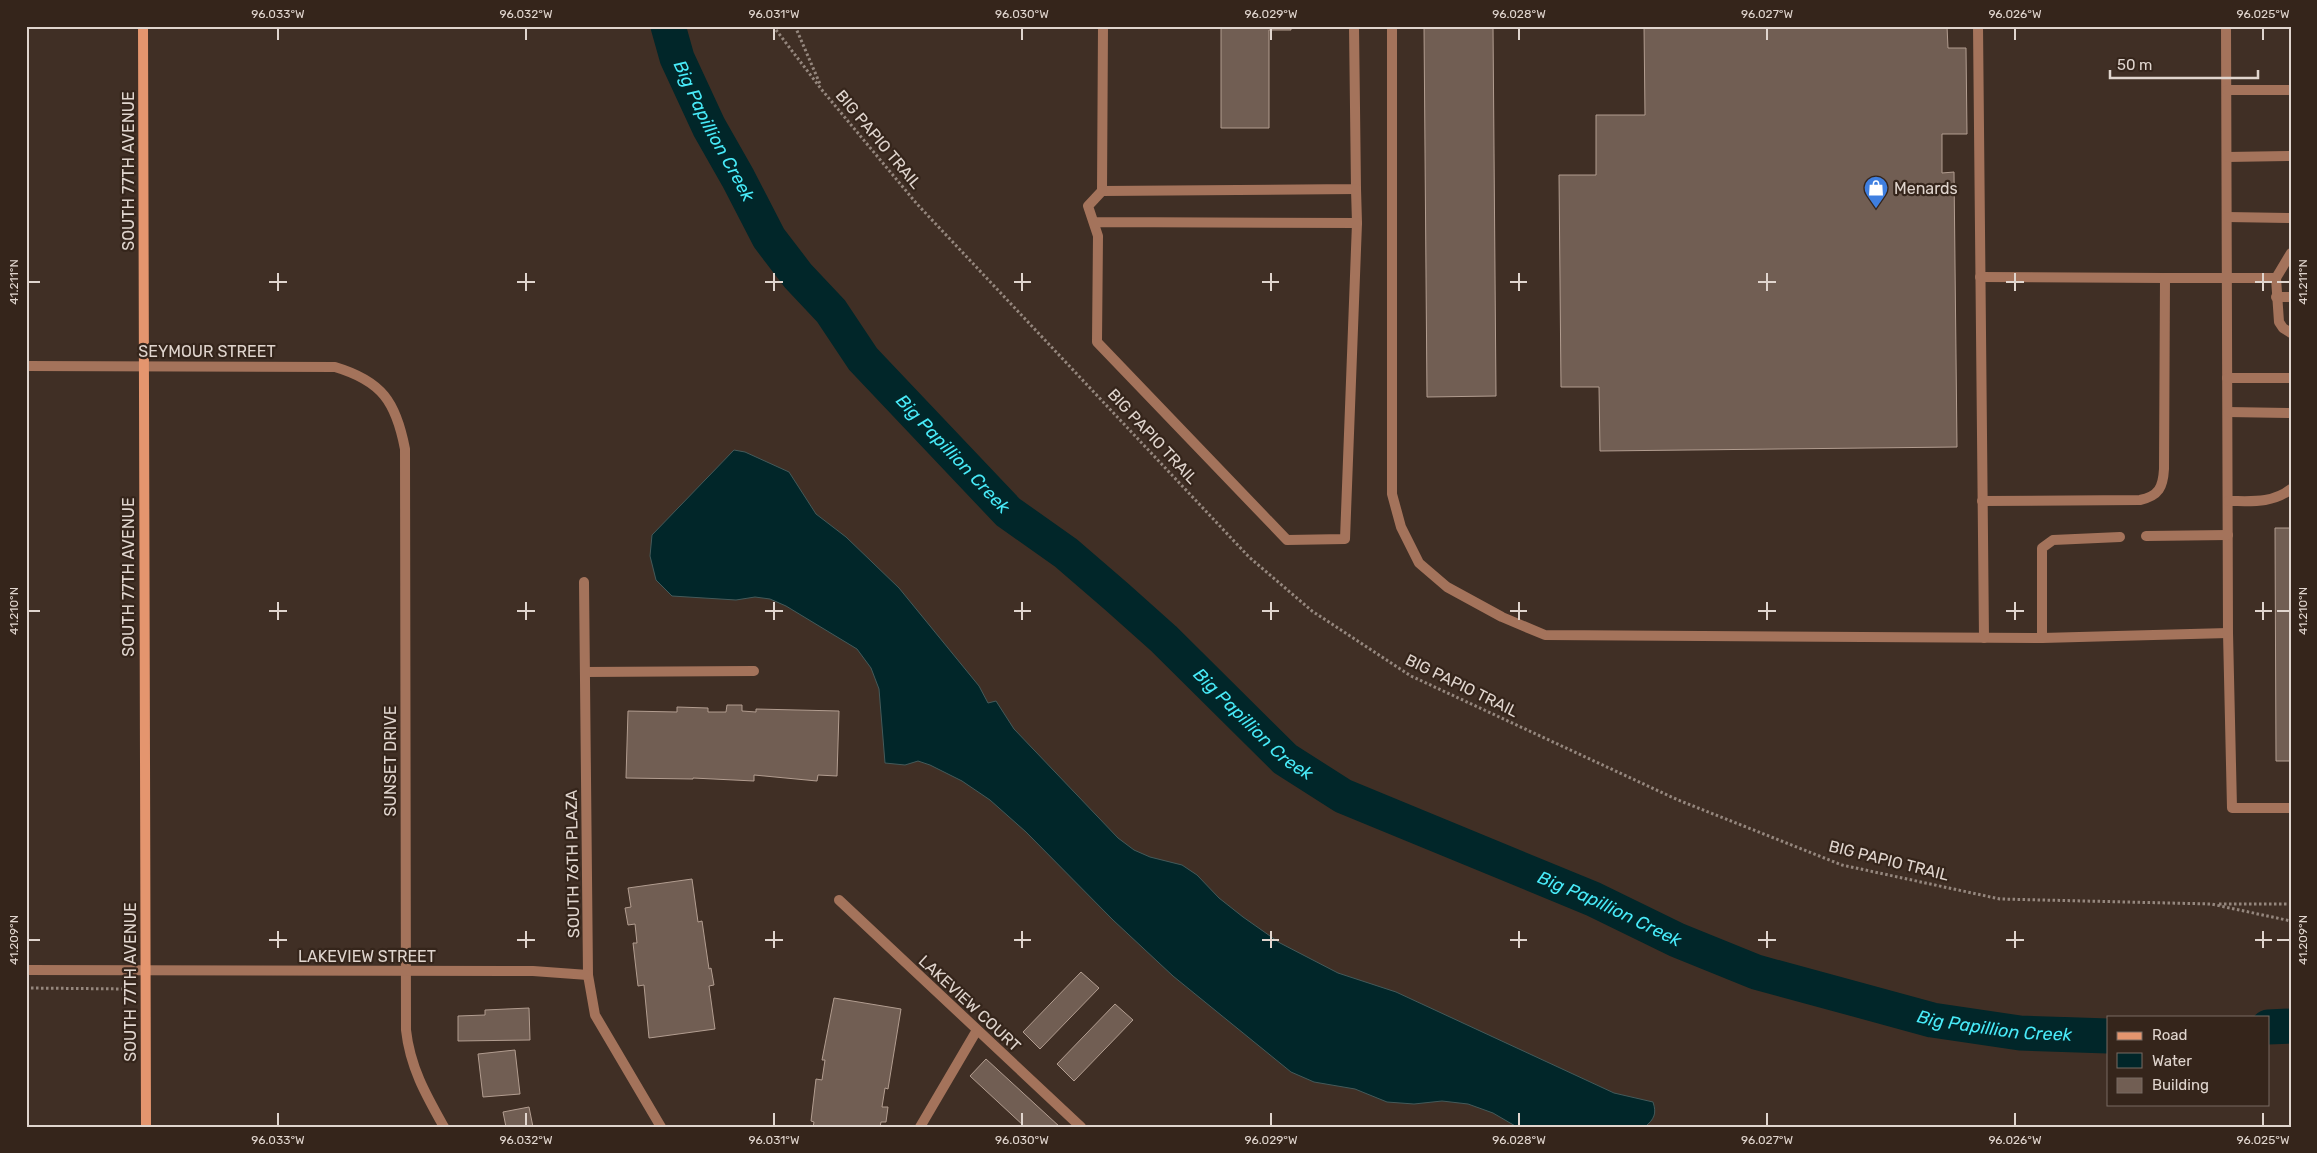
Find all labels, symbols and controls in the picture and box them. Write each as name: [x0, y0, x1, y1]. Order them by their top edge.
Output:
text: 96.033°W: [251, 7, 305, 21]
text: 96.032°W: [499, 7, 553, 21]
text: 96.031°W: [748, 7, 800, 21]
text: 96.030°W: [995, 7, 1049, 21]
text: 96.029°W: [1244, 7, 1298, 21]
text: 96.028°W: [1492, 7, 1546, 21]
text: 96.027°W: [1741, 7, 1793, 21]
text: 96.026°W: [1988, 7, 2042, 21]
text: 96.025°W: [2236, 7, 2290, 21]
scale bar: [2110, 48, 2257, 80]
text: 50 m: [2117, 56, 2152, 74]
water label: Big Papillion Creek: [669, 57, 760, 206]
street label: BIG PAPIO TRAIL: [832, 86, 925, 193]
street label: SOUTH 77TH AVENUE: [119, 91, 138, 251]
shop icon: Menards: [1863, 175, 1889, 209]
place label: Menards: [1894, 179, 1958, 198]
text: 41.211°N: [7, 259, 21, 305]
text: 41.211°N: [2296, 259, 2310, 305]
street label: SEYMOUR STREET: [138, 342, 276, 361]
street label: BIG PAPIO TRAIL: [1104, 385, 1202, 488]
water label: Big Papillion Creek: [891, 390, 1015, 519]
street label: SOUTH 77TH AVENUE: [119, 497, 138, 657]
text: 41.210°N: [7, 587, 21, 635]
text: 41.210°N: [2296, 587, 2310, 635]
street label: BIG PAPIO TRAIL: [1402, 650, 1521, 721]
water label: Big Papillion Creek: [1189, 663, 1318, 785]
street label: SUNSET DRIVE: [381, 706, 400, 816]
street label: SOUTH 76TH PLAZA: [562, 789, 583, 938]
street label: BIG PAPIO TRAIL: [1827, 836, 1951, 885]
water label: Big Papillion Creek: [1534, 866, 1686, 952]
street label: SOUTH 77TH AVENUE: [121, 902, 140, 1062]
text: 41.209°N: [7, 915, 21, 965]
text: 41.209°N: [2296, 915, 2310, 965]
street label: LAKEVIEW STREET: [298, 947, 436, 966]
street label: LAKEVIEW COURT: [915, 951, 1024, 1055]
water label: Big Papillion Creek: [1915, 1005, 2073, 1046]
legend: [2107, 1016, 2270, 1106]
text: Road: [2152, 1026, 2188, 1044]
text: Water: [2152, 1052, 2192, 1070]
text: Building: [2152, 1076, 2209, 1094]
text: 96.033°W: [251, 1133, 305, 1147]
text: 96.032°W: [499, 1133, 553, 1147]
text: 96.031°W: [748, 1133, 800, 1147]
text: 96.030°W: [995, 1133, 1049, 1147]
text: 96.029°W: [1244, 1133, 1298, 1147]
text: 96.028°W: [1492, 1133, 1546, 1147]
text: 96.027°W: [1741, 1133, 1793, 1147]
text: 96.026°W: [1988, 1133, 2042, 1147]
text: 96.025°W: [2236, 1133, 2290, 1147]

